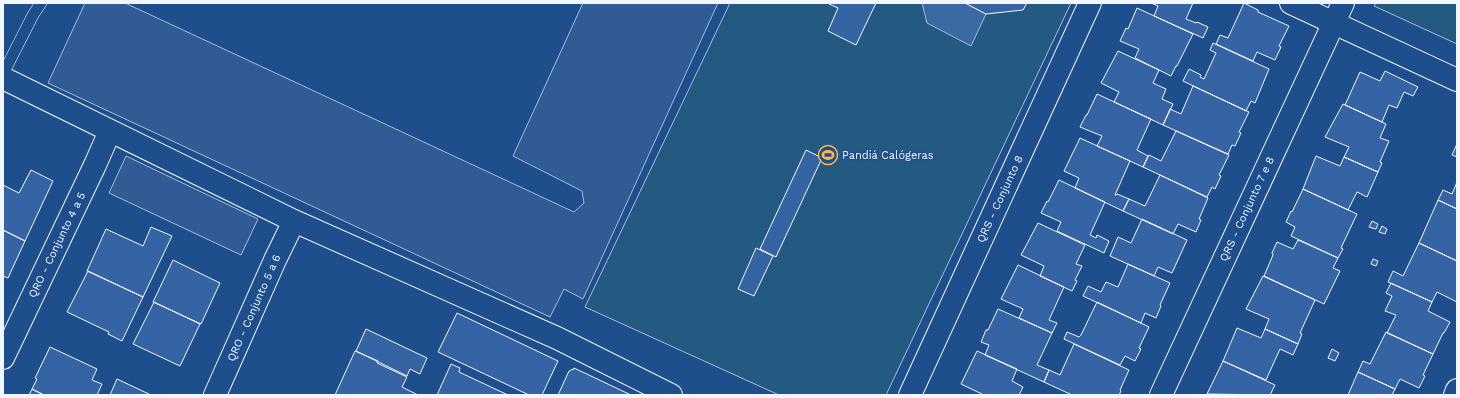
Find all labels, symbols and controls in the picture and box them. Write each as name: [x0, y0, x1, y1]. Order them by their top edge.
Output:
sports icon: Pandiá Calógeras: [817, 144, 839, 166]
place label: Pandiá Calógeras: [842, 149, 934, 162]
street label: QRS - Conjunto 8: [974, 153, 1026, 245]
street label: QRS - Conjunto 7 e 8: [1217, 154, 1277, 263]
street label: QRO - Conjunto 4 a 5: [26, 190, 88, 300]
street label: QRO - Conjunto 5 a 6: [225, 252, 284, 364]

